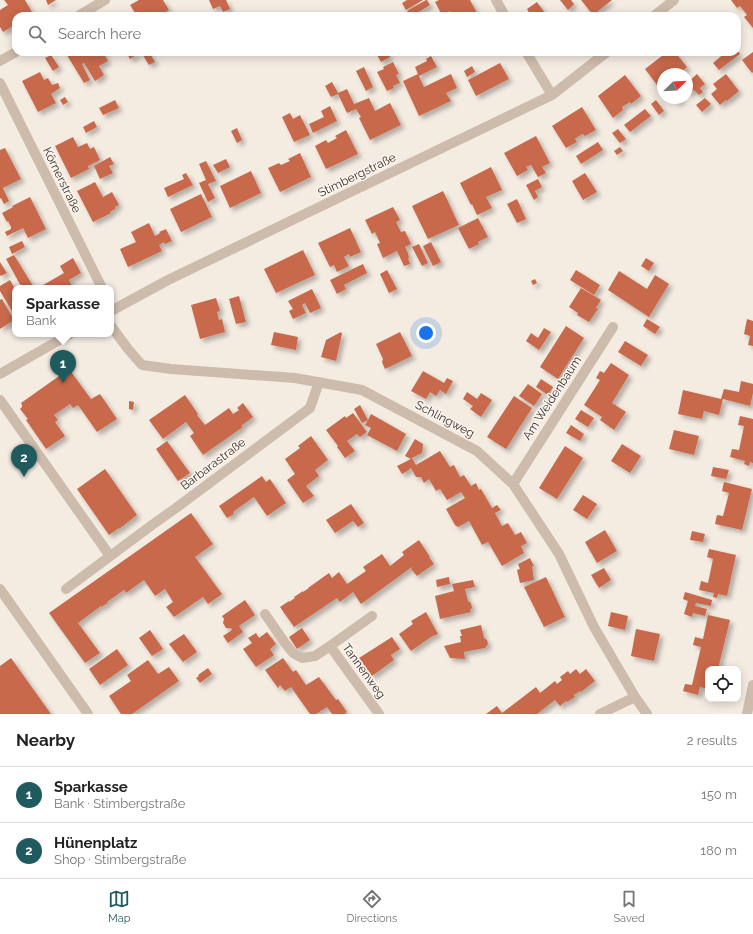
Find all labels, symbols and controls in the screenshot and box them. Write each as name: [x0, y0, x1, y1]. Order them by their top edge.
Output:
search box: [12, 12, 741, 56]
icon: search: [26, 23, 48, 45]
text: Search here: [58, 25, 141, 43]
north arrow: [657, 68, 693, 104]
street label: Körnerstraße: [40, 145, 84, 215]
street label: Stimbergstraße: [316, 150, 398, 200]
popup: [12, 285, 114, 337]
text: Sparkasse: [26, 295, 100, 313]
text: Bank: [26, 313, 56, 328]
your location: [416, 323, 436, 343]
pin: 1: [50, 350, 76, 383]
street label: Am Weidenbaum: [520, 354, 584, 442]
street label: Schlingweg: [413, 398, 477, 440]
street label: Barbarastraße: [178, 435, 248, 493]
pin: 2: [11, 444, 37, 477]
street label: Tannenweg: [339, 641, 389, 701]
map controls: [705, 666, 741, 702]
button: locate: [705, 666, 741, 702]
text: Nearby: [16, 730, 75, 750]
text: 2 results: [687, 733, 737, 748]
text: Sparkasse: [54, 778, 128, 796]
text: 1: [26, 787, 32, 802]
text: 150 m: [701, 787, 737, 802]
text: Bank · Stimbergstraße: [54, 796, 185, 811]
text: Hünenplatz: [54, 834, 138, 852]
text: 2: [25, 843, 33, 858]
text: 180 m: [701, 843, 737, 858]
text: Shop · Stimbergstraße: [54, 852, 186, 867]
tab: Map: [108, 888, 130, 925]
tab: Directions: [347, 888, 397, 925]
tab: Saved: [613, 888, 645, 925]

